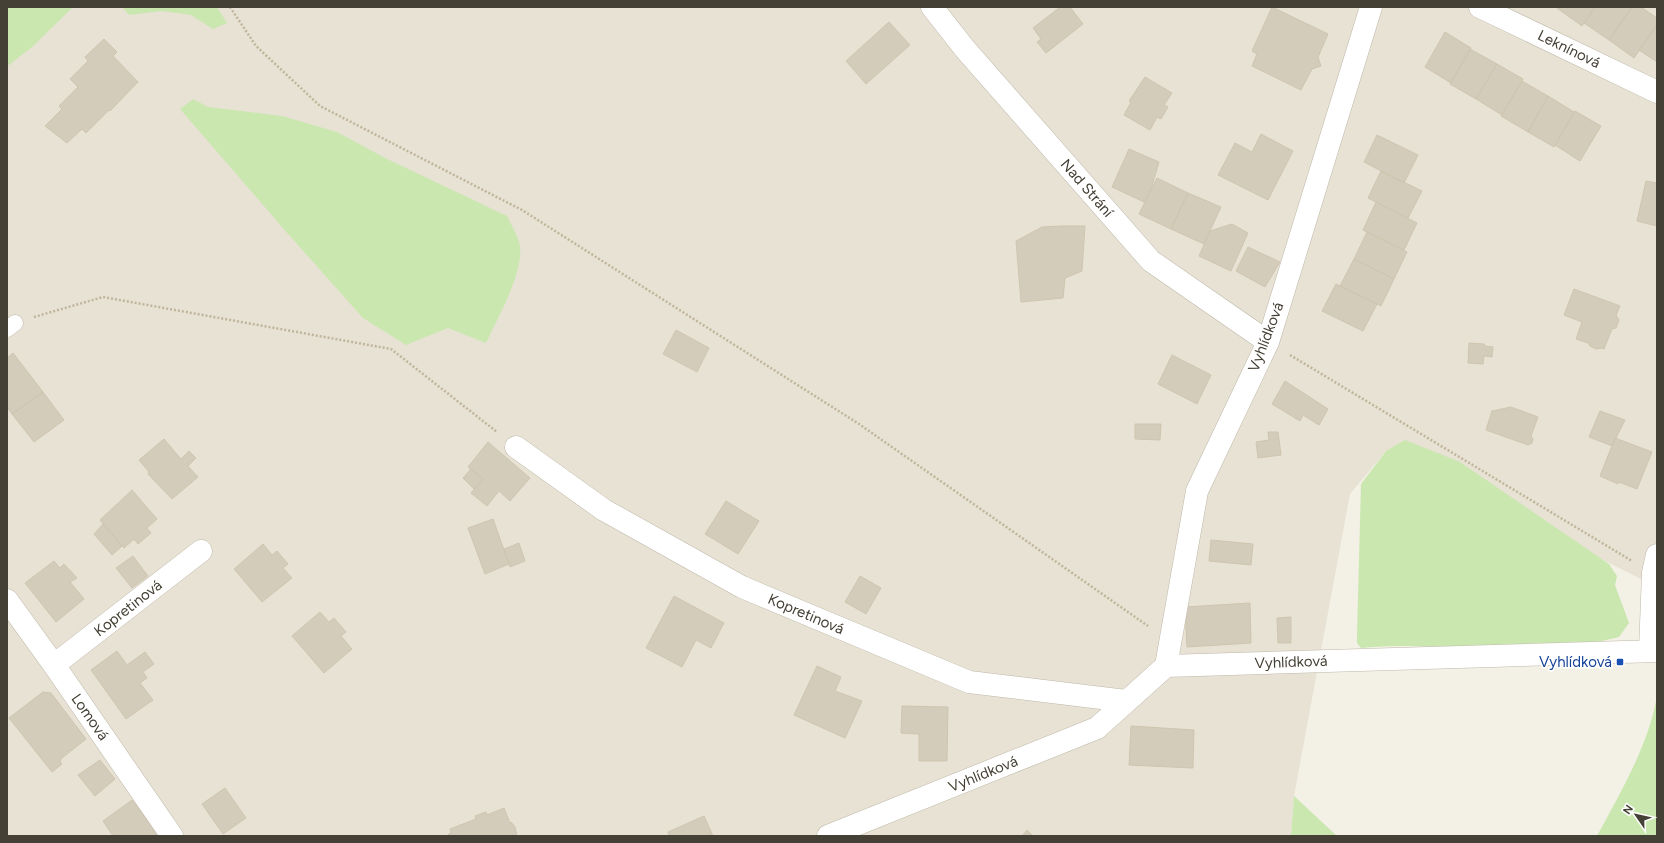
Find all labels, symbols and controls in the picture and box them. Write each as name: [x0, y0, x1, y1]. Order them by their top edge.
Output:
street label: Leknínová: [1535, 26, 1603, 72]
street label: Nad Strání: [1057, 155, 1118, 222]
street label: Vyhlídková: [1244, 300, 1288, 374]
street label: Kopretinová: [90, 576, 166, 640]
street label: Kopretinová: [765, 590, 847, 638]
street label: Vyhlídková: [1254, 652, 1328, 672]
place label: Vyhlídková: [1539, 653, 1612, 671]
marker: Vyhlídková: [1615, 657, 1625, 667]
street label: Lomová: [67, 690, 113, 744]
street label: Vyhlídková: [946, 752, 1020, 796]
north arrow: [1616, 795, 1656, 835]
text: N: [1620, 803, 1636, 817]

